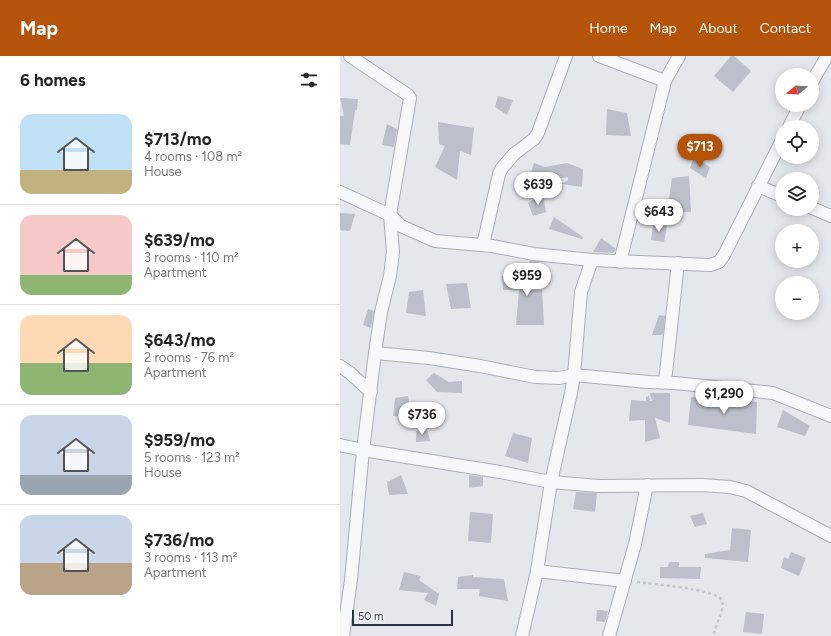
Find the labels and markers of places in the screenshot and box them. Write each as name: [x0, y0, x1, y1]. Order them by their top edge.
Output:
pin: $713: [676, 134, 724, 168]
pin: $639: [514, 172, 562, 206]
pin: $643: [635, 199, 683, 233]
pin: $959: [503, 263, 551, 297]
pin: $1,290: [691, 381, 757, 415]
pin: $736: [398, 402, 446, 436]

